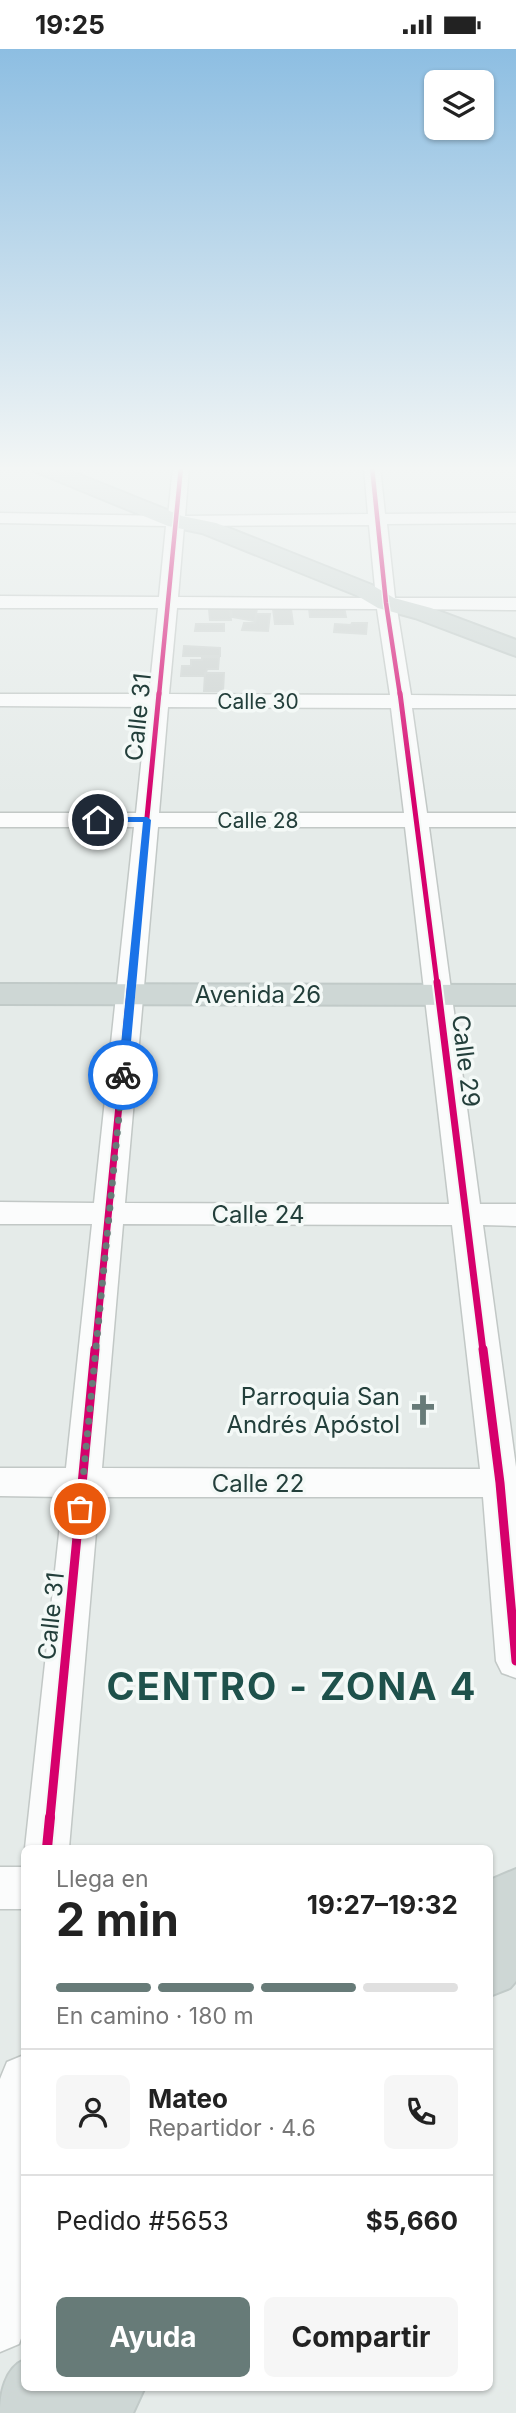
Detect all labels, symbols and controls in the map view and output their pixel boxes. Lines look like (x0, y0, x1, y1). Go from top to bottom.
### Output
text: 19:25 (35, 9, 105, 40)
map controls (424, 70, 494, 140)
button: layers (424, 70, 494, 140)
street label: Calle 31 (119, 672, 157, 762)
street label: Calle 30 (217, 689, 299, 714)
pin (68, 790, 128, 850)
icon: home (79, 801, 117, 839)
street label: Calle 28 (217, 808, 299, 833)
street label: Avenida 26 (195, 980, 321, 1009)
street label: Calle 29 (446, 1013, 486, 1109)
courier (88, 1040, 158, 1110)
icon: bike (104, 1056, 142, 1094)
street label: Calle 24 (211, 1200, 305, 1229)
place label: Parroquia San Andrés Apóstol (226, 1382, 400, 1439)
church icon: Parroquia San Andrés Apóstol (406, 1393, 440, 1427)
street label: Calle 22 (212, 1469, 304, 1498)
pin (50, 1479, 110, 1539)
icon: bag (61, 1490, 99, 1528)
street label: Calle 31 (32, 1571, 70, 1661)
district label: CENTRO - ZONA 4 (107, 1663, 477, 1709)
text: Llega en (56, 1865, 148, 1893)
text: 19:27–19:32 (307, 1889, 458, 1920)
text: 2 min (56, 1891, 179, 1947)
text: En camino · 180 m (56, 2002, 254, 2030)
button: person (56, 2075, 130, 2149)
button: phone (384, 2075, 458, 2149)
text: Mateo (148, 2083, 228, 2114)
text: Repartidor · 4.6 (148, 2114, 316, 2142)
text: Pedido #5653 (56, 2205, 229, 2236)
text: $5,660 (366, 2205, 458, 2236)
button: Ayuda (56, 2297, 250, 2377)
button: Compartir (264, 2297, 458, 2377)

